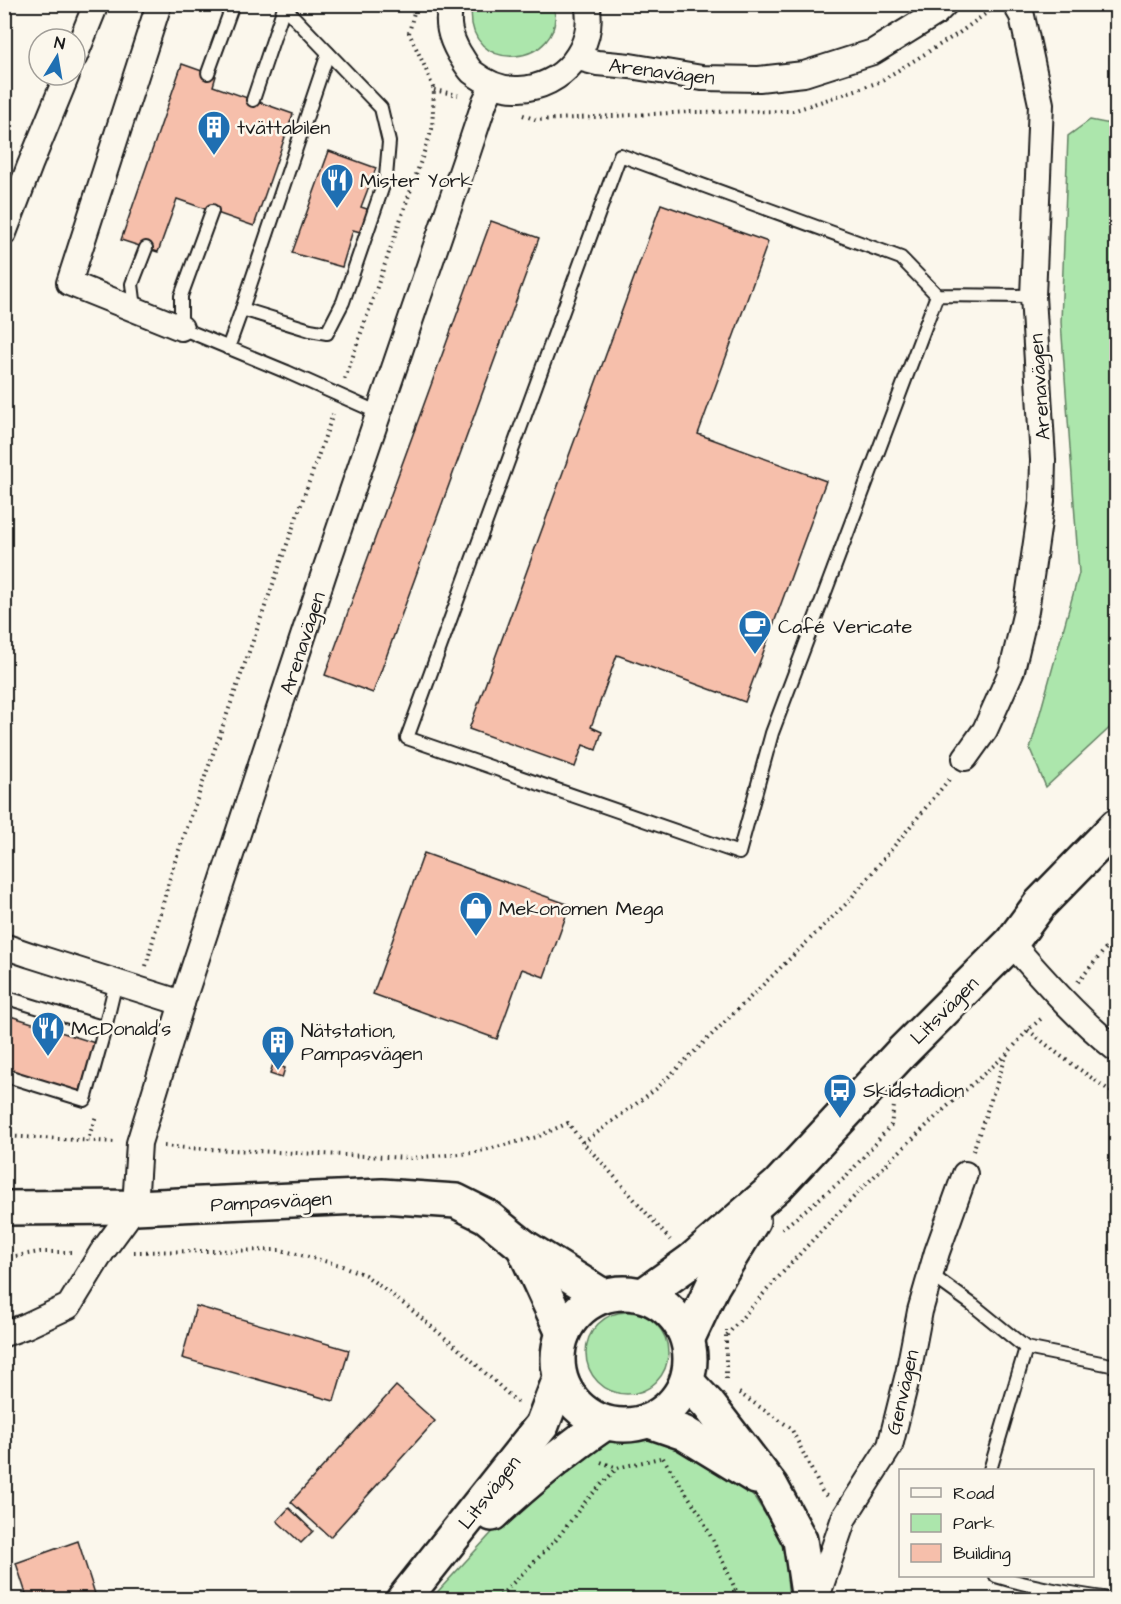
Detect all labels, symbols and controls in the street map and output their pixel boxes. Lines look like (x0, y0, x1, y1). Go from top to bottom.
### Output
north arrow (27, 27, 87, 87)
text: N (53, 32, 67, 55)
street label: Arenavägen (607, 52, 716, 93)
building icon: tvättabilen (196, 109, 232, 156)
place label: tvättabilen (237, 114, 330, 142)
restaurant icon: Mister York (319, 162, 355, 209)
place label: Mister York (360, 167, 473, 195)
street label: Arenavägen (1022, 333, 1059, 441)
street label: Arenavägen (273, 588, 334, 699)
cafe icon: Café Vericate (737, 608, 773, 655)
place label: Café Vericate (778, 613, 912, 641)
shop icon: Mekonomen Mega (458, 890, 494, 937)
place label: Mekonomen Mega (499, 895, 663, 924)
street label: Litsvägen (904, 970, 986, 1052)
restaurant icon: McDonald's (30, 1010, 66, 1057)
place label: McDonald's (71, 1015, 171, 1043)
place label: Nätstation, Pampasvägen (301, 1017, 423, 1069)
building icon: Nätstation, Pampasvägen (260, 1024, 296, 1071)
bus stop icon: Skidstadion (822, 1072, 858, 1119)
place label: Skidstadion (863, 1077, 964, 1105)
street label: Pampasvägen (210, 1185, 333, 1220)
street label: Genvägen (880, 1347, 927, 1438)
street label: Litsvägen (452, 1450, 528, 1536)
legend (899, 1469, 1094, 1577)
text: Road (953, 1481, 994, 1506)
text: Park (953, 1511, 995, 1536)
text: Building (953, 1541, 1011, 1567)

